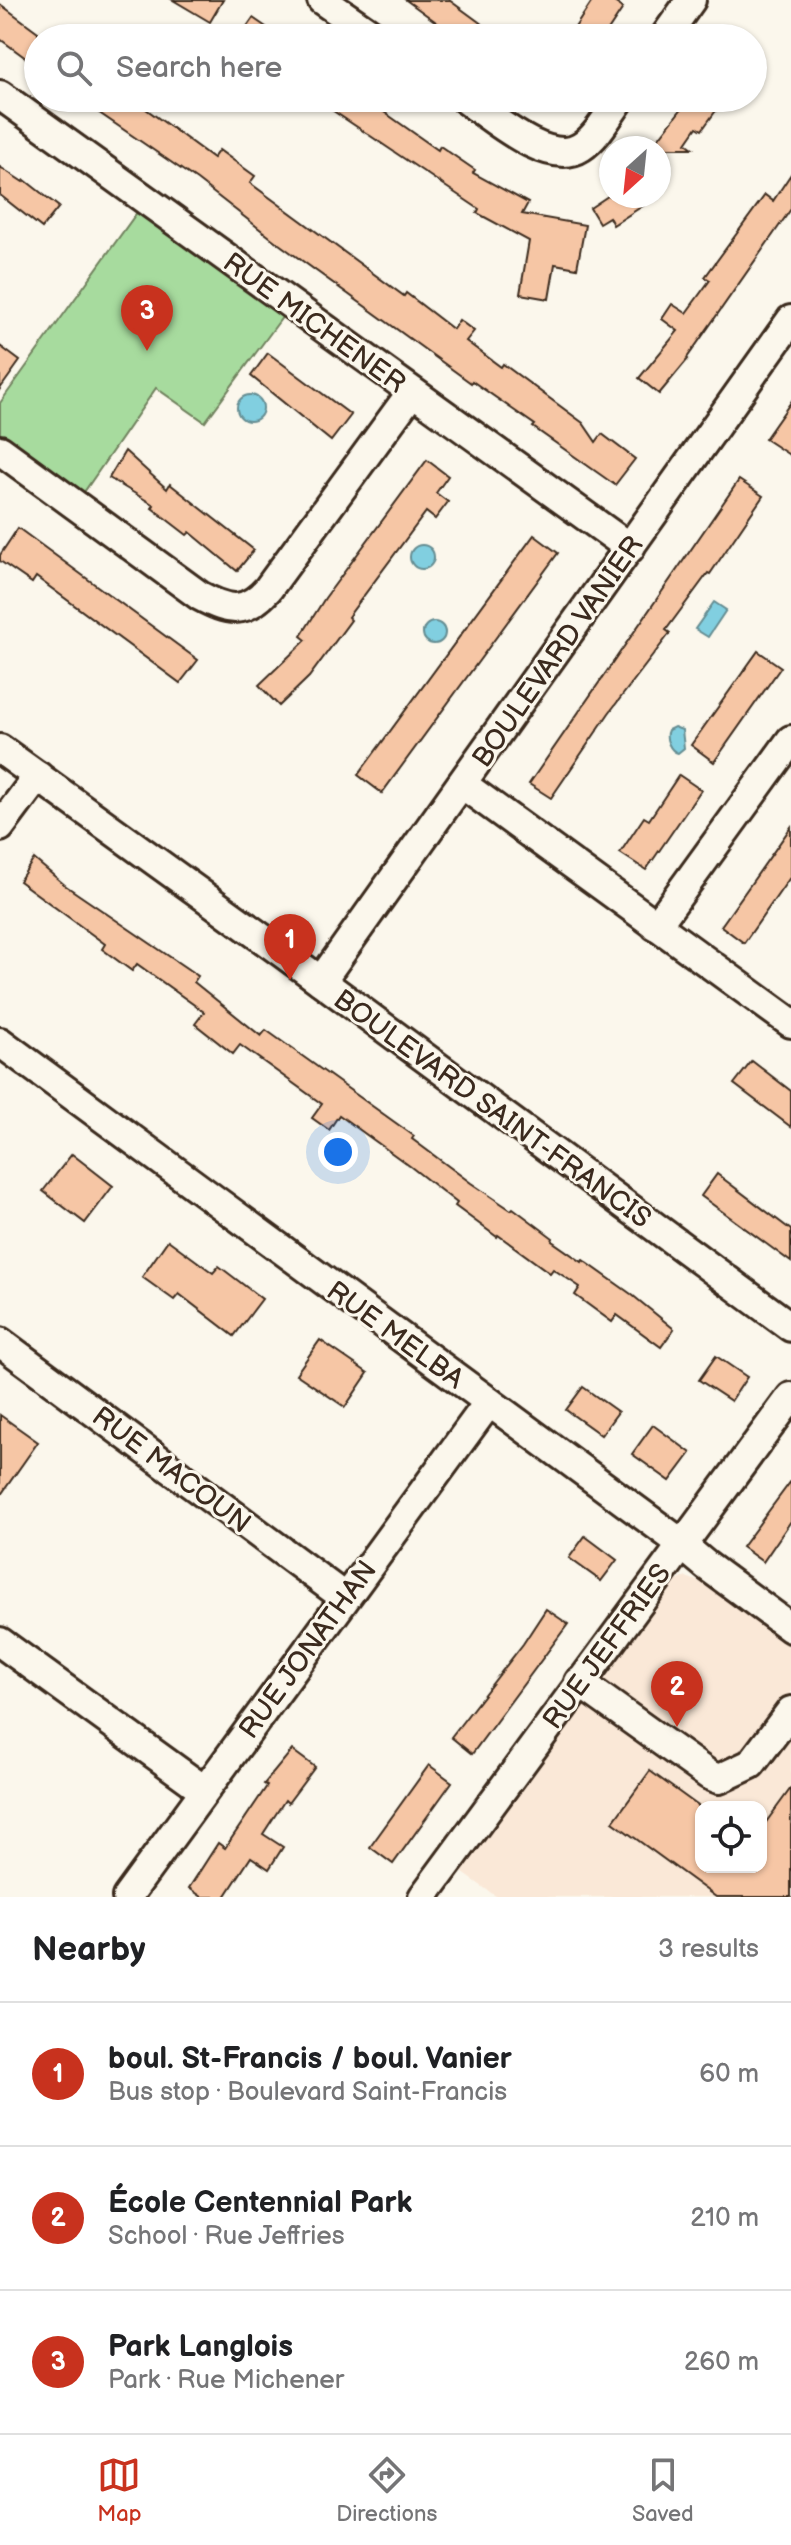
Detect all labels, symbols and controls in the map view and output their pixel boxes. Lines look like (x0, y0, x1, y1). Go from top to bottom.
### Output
search box (24, 24, 767, 112)
icon: search (52, 46, 96, 90)
text: Search here (116, 50, 282, 86)
north arrow (599, 136, 671, 208)
street label: RUE MICHENER (216, 246, 412, 400)
pin: 3 (121, 285, 173, 351)
street label: BOULEVARD VANIER (466, 530, 651, 774)
pin: 1 (264, 914, 316, 980)
street label: BOULEVARD SAINT-FRANCIS (327, 983, 657, 1235)
your location (318, 1132, 358, 1172)
street label: RUE MELBA (320, 1274, 471, 1397)
street label: RUE MACOUN (85, 1400, 257, 1540)
street label: RUE JONATHAN (233, 1555, 384, 1745)
street label: RUE JEFFRIES (536, 1558, 678, 1736)
pin: 2 (651, 1661, 703, 1727)
map controls (695, 1801, 767, 1873)
button: locate (695, 1801, 767, 1873)
text: Nearby (32, 1929, 146, 1970)
text: 3 results (658, 1934, 759, 1965)
text: boul. St-Francis / boul. Vanier (108, 2041, 512, 2077)
text: 1 (53, 2059, 63, 2090)
text: 60 m (699, 2059, 759, 2090)
text: Bus stop · Boulevard Saint-Francis (108, 2077, 507, 2108)
text: École Centennial Park (108, 2185, 412, 2221)
text: 2 (50, 2203, 66, 2234)
text: 210 m (690, 2203, 759, 2234)
text: School · Rue Jeffries (108, 2221, 345, 2252)
text: Park Langlois (108, 2329, 293, 2365)
text: 3 (50, 2347, 66, 2378)
text: 260 m (684, 2347, 759, 2378)
text: Park · Rue Michener (108, 2365, 344, 2396)
tab: Map (97, 2453, 142, 2528)
tab: Directions (336, 2453, 437, 2528)
tab: Saved (632, 2453, 694, 2528)

